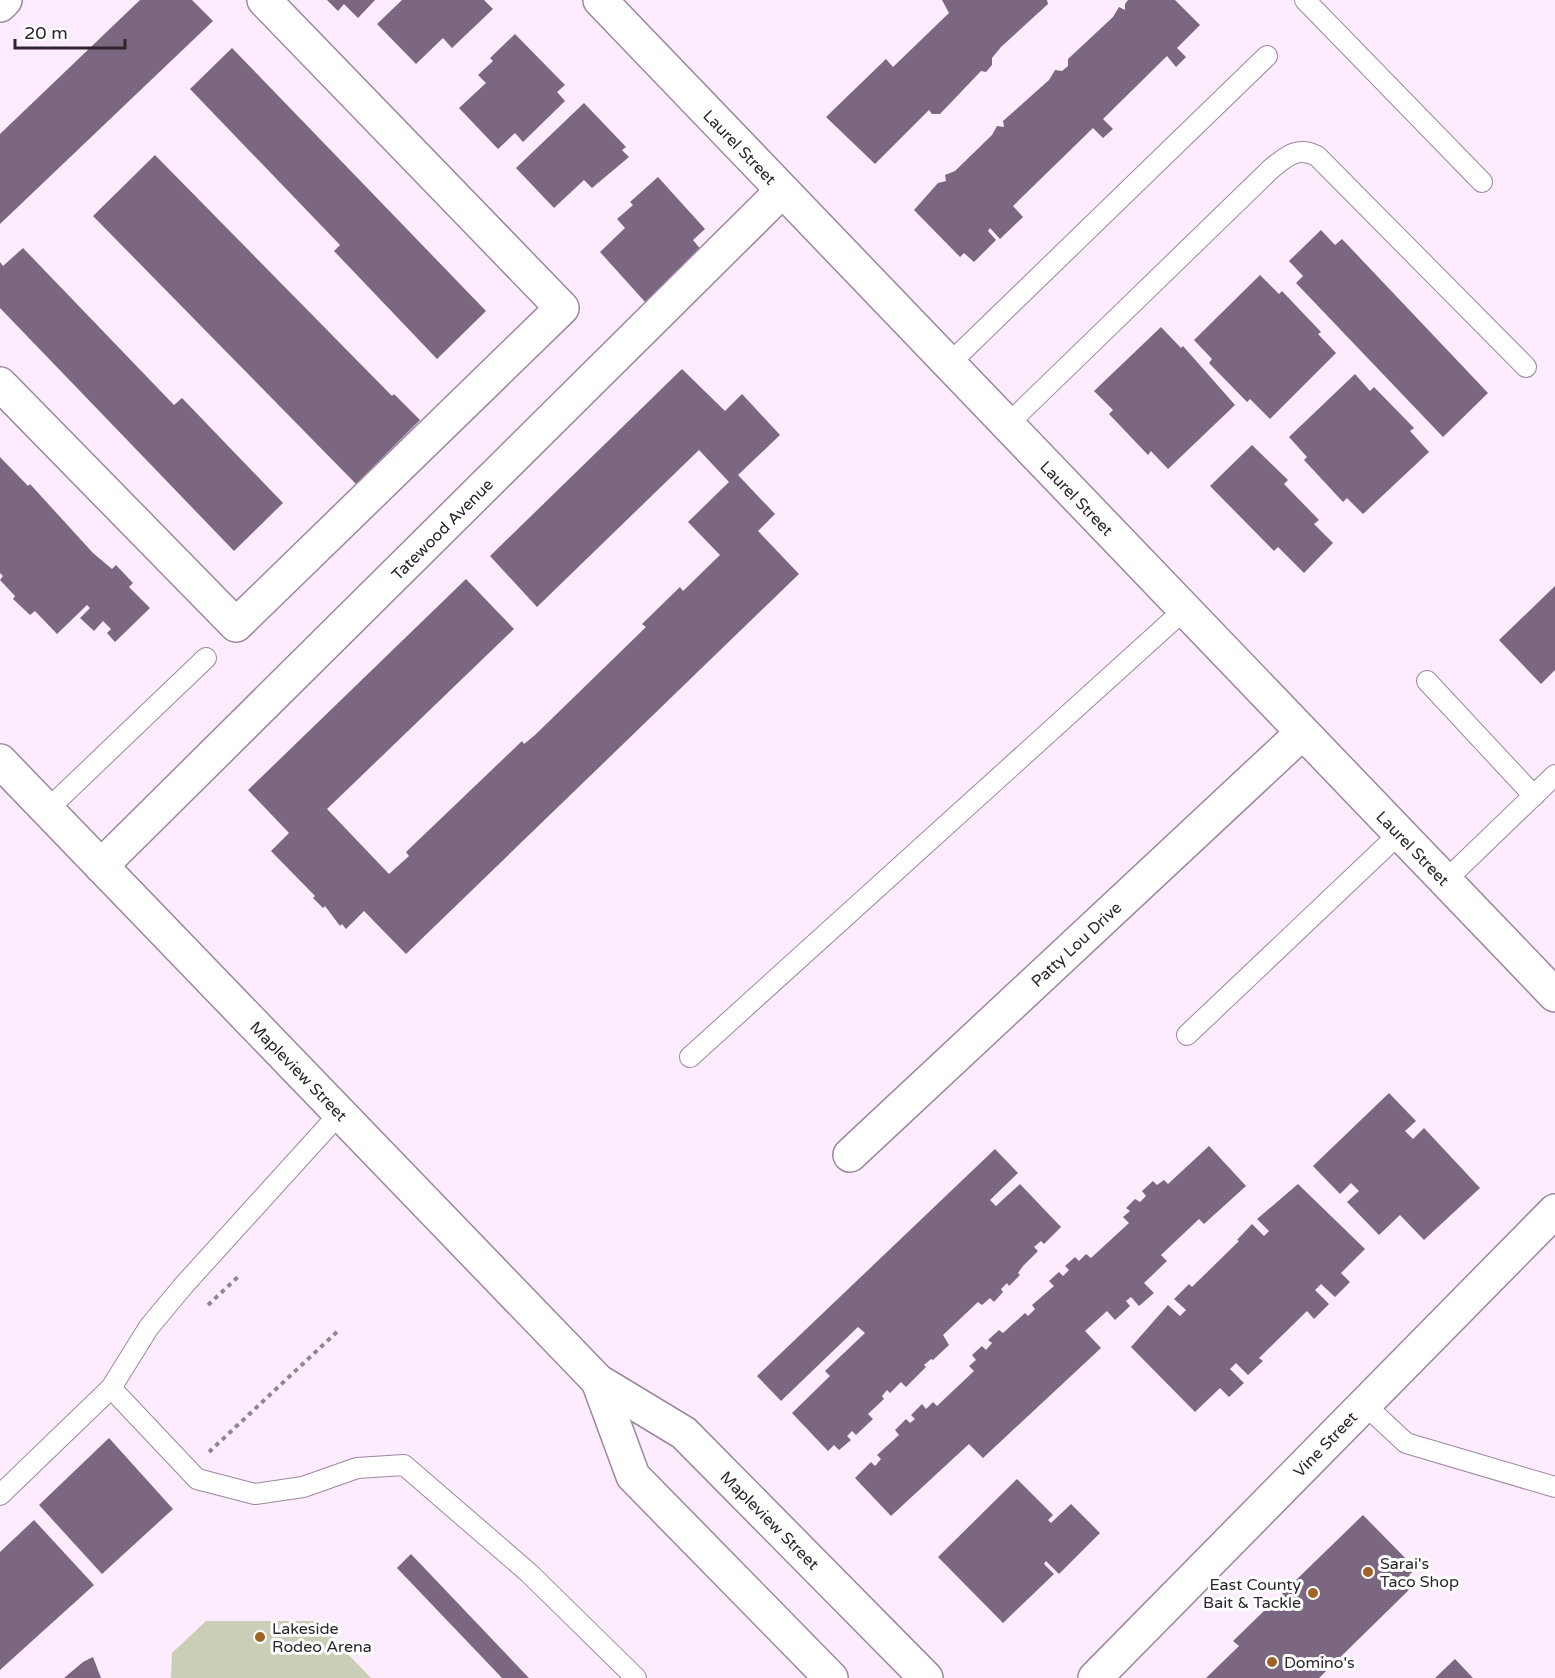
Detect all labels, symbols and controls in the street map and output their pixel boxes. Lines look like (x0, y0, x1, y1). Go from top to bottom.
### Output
scale bar (15, 12, 124, 50)
text: 20 m (24, 22, 68, 44)
street label: Laurel Street (698, 106, 780, 189)
street label: Laurel Street (1035, 457, 1117, 540)
street label: Tatewood Avenue (388, 475, 498, 585)
street label: Laurel Street (1371, 807, 1453, 890)
street label: Patty Lou Drive (1027, 898, 1126, 992)
street label: Mapleview Street (245, 1017, 351, 1126)
street label: Vine Street (1289, 1408, 1362, 1482)
street label: Mapleview Street (716, 1467, 823, 1574)
place label: Sarai's Taco Shop (1380, 1554, 1459, 1592)
marker: Sarai's Taco Shop (1361, 1565, 1375, 1579)
place label: East County Bait & Tackle (1203, 1575, 1301, 1613)
marker: East County Bait & Tackle (1306, 1586, 1320, 1600)
place label: Lakeside Rodeo Arena (272, 1619, 372, 1657)
marker: Lakeside Rodeo Arena (253, 1630, 267, 1644)
place label: Domino's (1284, 1653, 1355, 1673)
marker: Domino's (1265, 1655, 1279, 1669)

